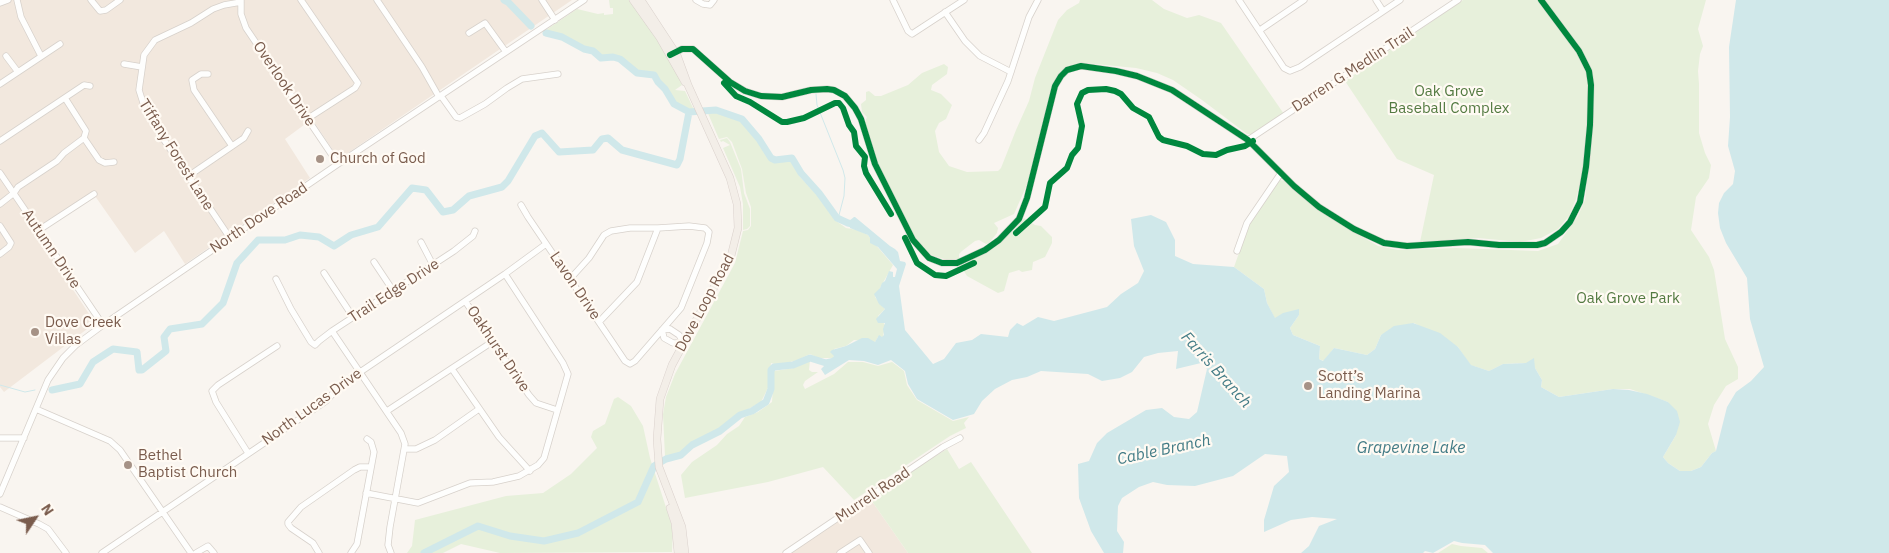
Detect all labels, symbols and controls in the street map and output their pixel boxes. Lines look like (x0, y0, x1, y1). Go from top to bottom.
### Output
street label: Darren G Medlin Trail (1289, 24, 1417, 116)
street label: Overlook Drive (249, 38, 319, 130)
park label: Oak Grove Baseball Complex (1389, 83, 1509, 118)
street label: Tiffany Forest Lane (134, 96, 218, 214)
place label: Church of God (330, 150, 426, 168)
marker: Church of God (314, 153, 326, 165)
street label: North Dove Road (207, 179, 311, 257)
street label: Autumn Drive (18, 206, 84, 292)
street label: Lavon Drive (546, 249, 604, 323)
street label: Dove Loop Road (672, 251, 738, 355)
street label: Trail Edge Drive (345, 255, 443, 327)
park label: Oak Grove Park (1576, 290, 1680, 308)
street label: Oakhurst Drive (463, 303, 533, 395)
place label: Dove Creek Villas (45, 314, 121, 349)
marker: Dove Creek Villas (29, 326, 41, 338)
water label: Farris Branch (1177, 328, 1255, 412)
street label: North Lucas Drive (259, 365, 365, 449)
place label: Scott’s Landing Marina (1318, 368, 1420, 403)
marker: Scott’s Landing Marina (1302, 380, 1314, 392)
water label: Cable Branch (1116, 431, 1212, 469)
water label: Grapevine Lake (1357, 438, 1465, 458)
place label: Bethel Baptist Church (138, 447, 237, 482)
marker: Bethel Baptist Church (122, 459, 134, 471)
street label: Murrell Road (832, 463, 914, 527)
north arrow (10, 493, 60, 543)
text: N (37, 500, 58, 519)

